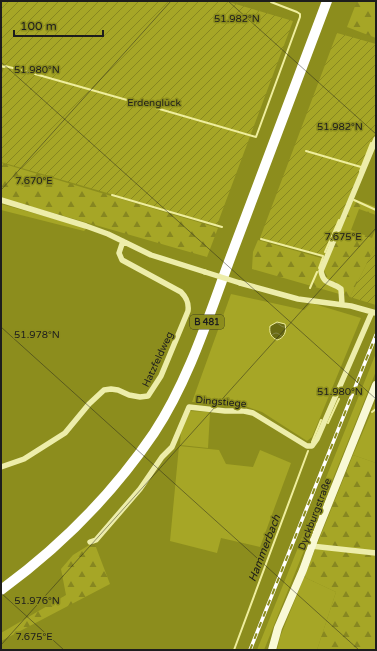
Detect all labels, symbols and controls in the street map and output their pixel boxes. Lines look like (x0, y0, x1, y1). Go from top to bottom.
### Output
scale bar (14, 12, 103, 38)
text: 51.982°N (214, 13, 260, 25)
text: 100 m (20, 19, 57, 33)
text: 51.980°N (14, 64, 60, 76)
park label: Erdenglück (127, 97, 181, 109)
text: 51.982°N (317, 121, 363, 133)
text: 7.670°E (15, 175, 53, 187)
text: 7.675°E (324, 231, 362, 243)
road number: B 481 (190, 315, 224, 329)
text: 51.978°N (14, 329, 60, 341)
street label: Hatzfeldweg (140, 330, 176, 389)
text: 51.980°N (317, 386, 363, 398)
street label: Dingstiege (195, 394, 247, 410)
street label: Dyckburgstraße (296, 477, 334, 552)
water label: Hammerbach (246, 513, 283, 584)
text: 51.976°N (14, 595, 60, 607)
text: 7.675°E (15, 631, 53, 643)

